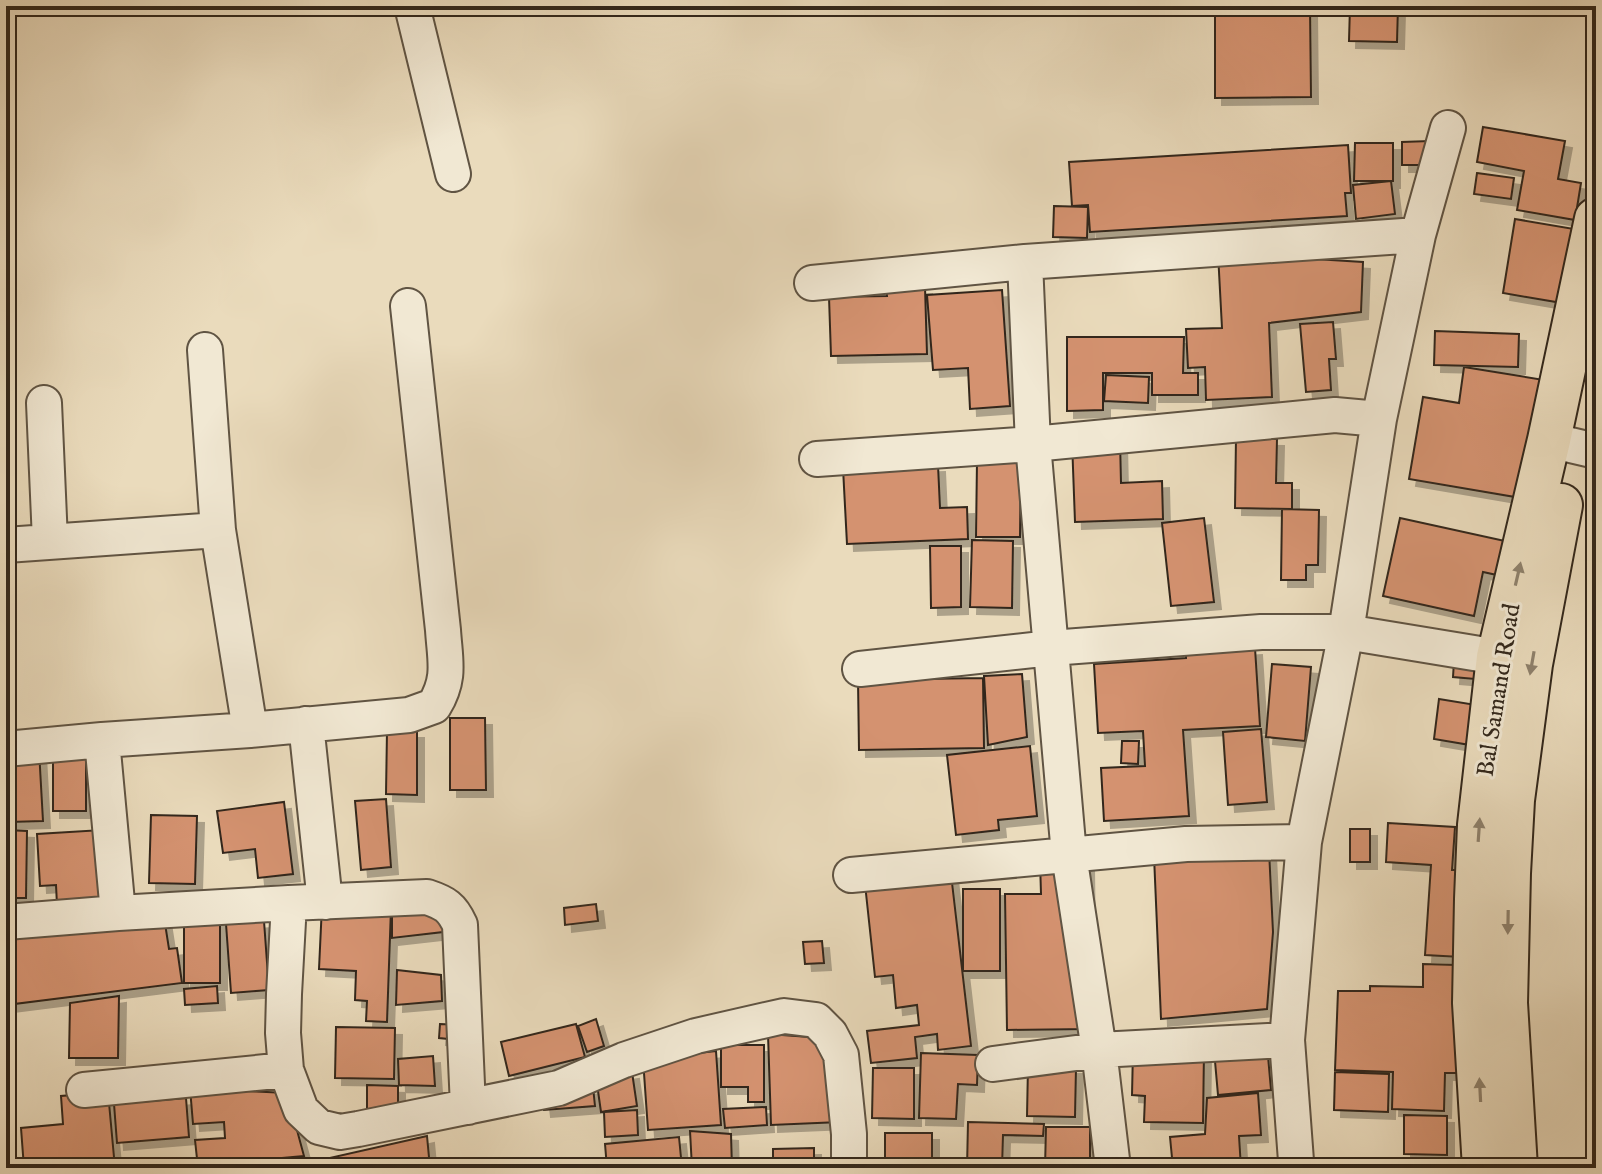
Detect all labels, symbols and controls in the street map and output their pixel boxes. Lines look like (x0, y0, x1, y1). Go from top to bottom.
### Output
one-way arrow (1512, 561, 1524, 586)
street label: Bal Samand Road (1471, 601, 1528, 779)
one-way arrow (1525, 651, 1537, 676)
one-way arrow (1473, 817, 1486, 842)
one-way arrow (1501, 910, 1514, 935)
one-way arrow (1473, 1077, 1486, 1102)

